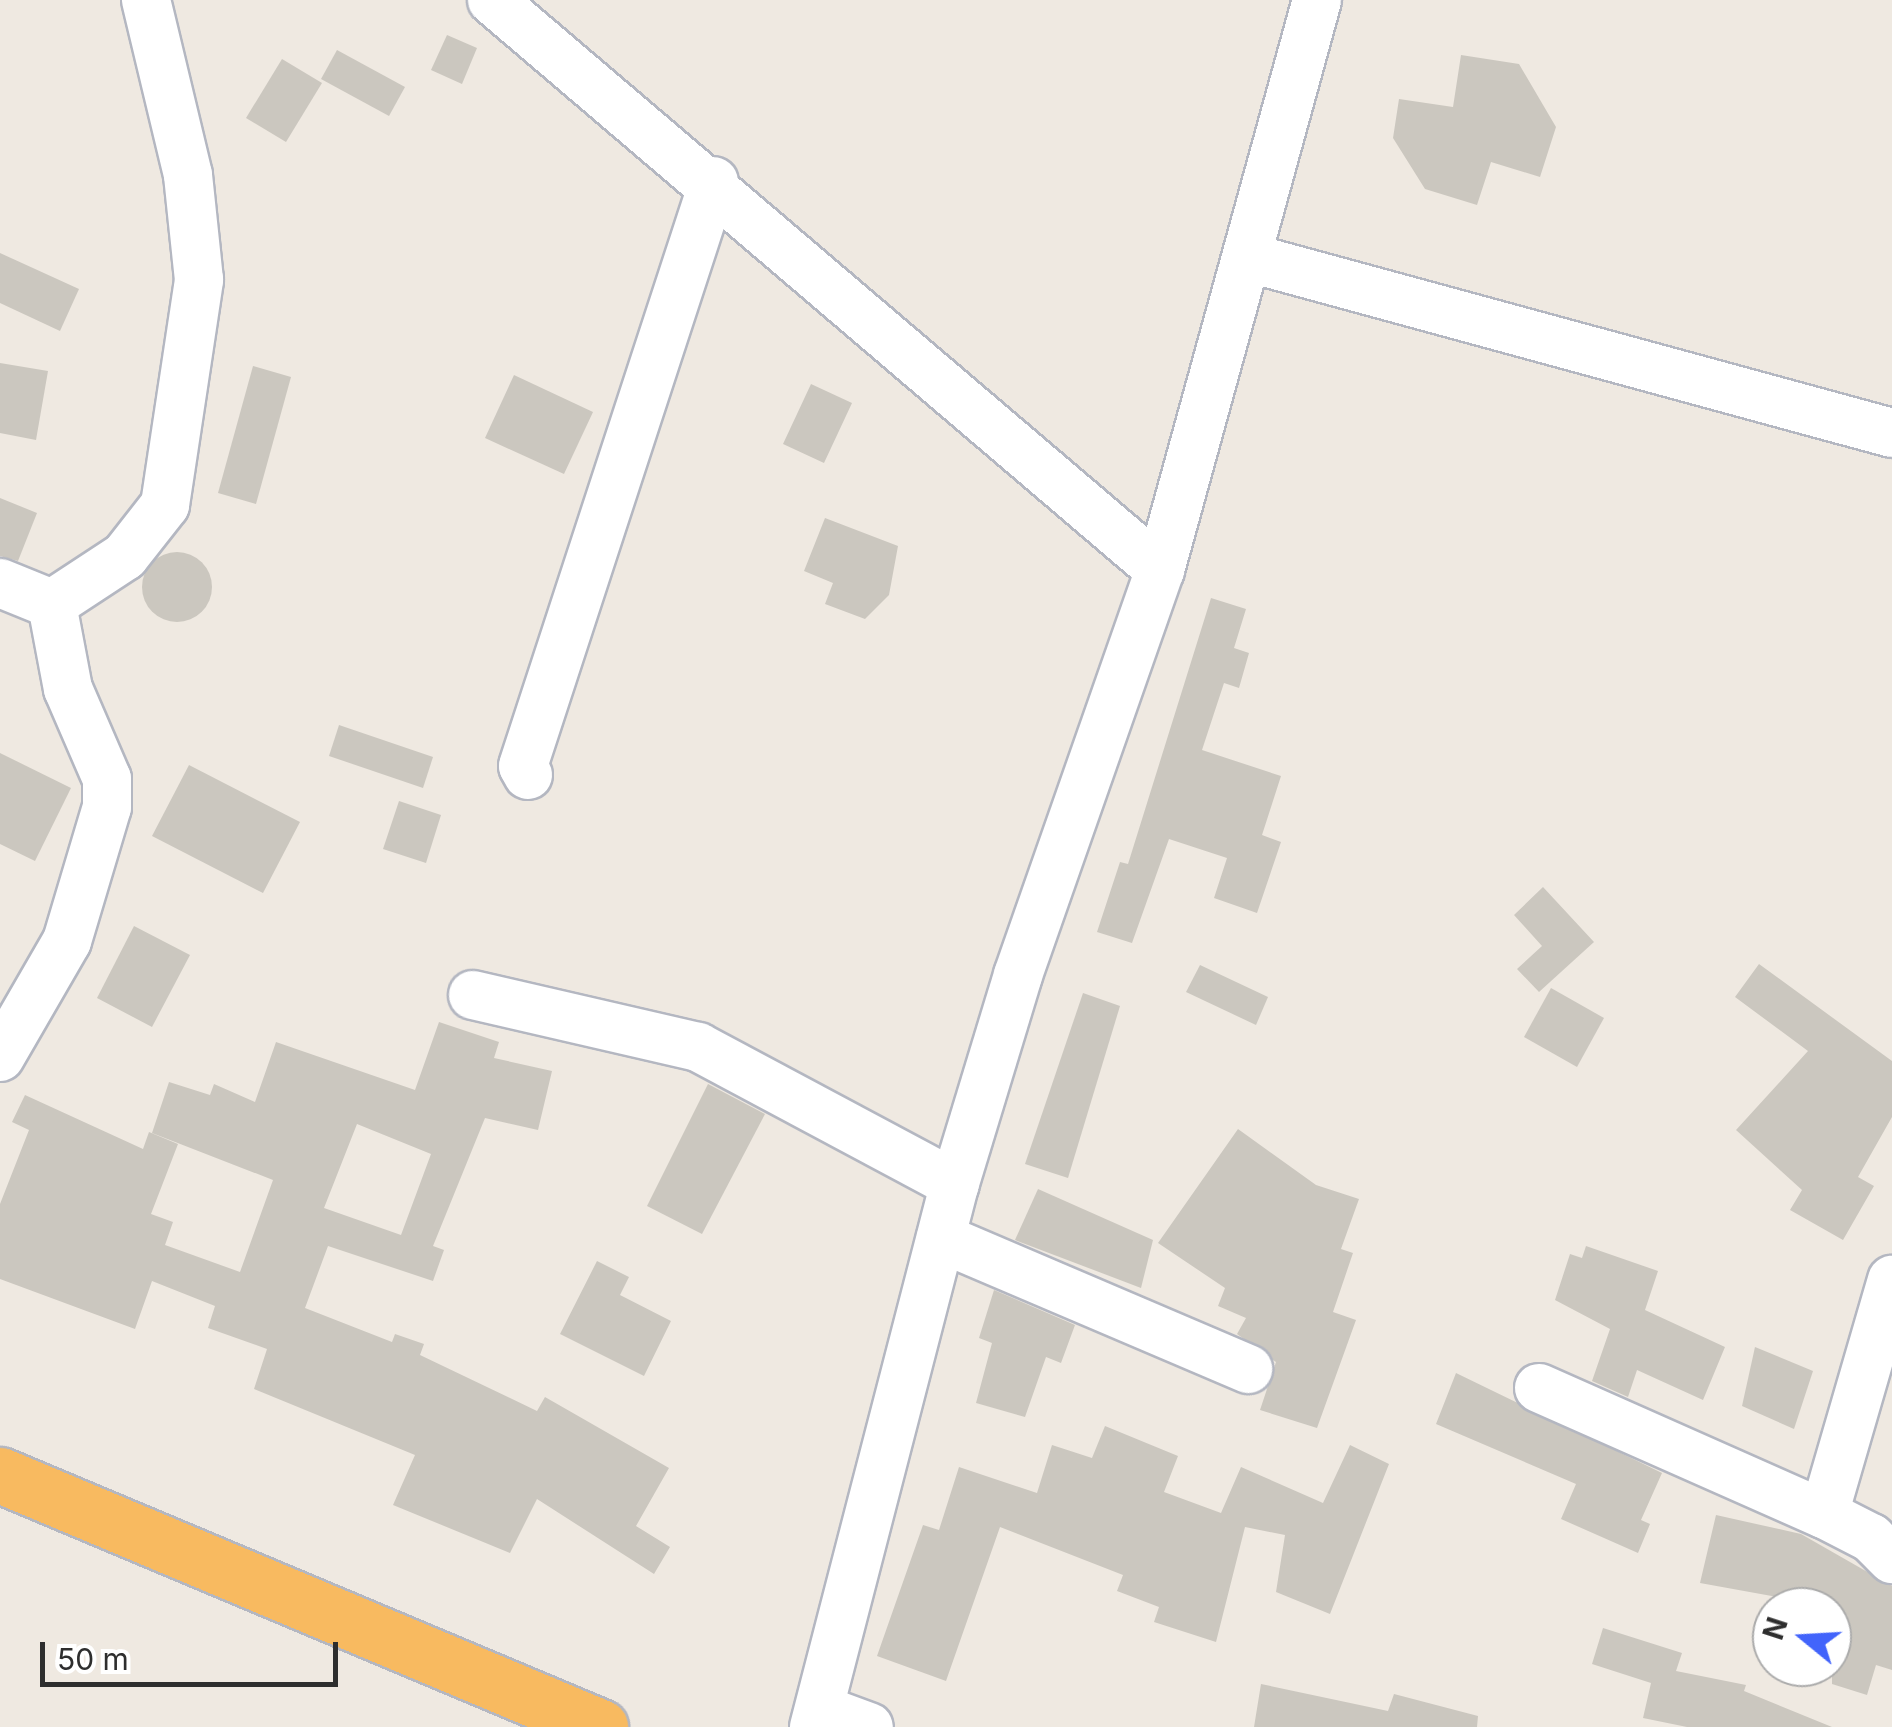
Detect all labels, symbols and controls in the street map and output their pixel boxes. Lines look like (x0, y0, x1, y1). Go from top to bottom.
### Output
north arrow (1752, 1587, 1852, 1687)
text: N (1756, 1613, 1795, 1644)
scale bar (45, 1622, 342, 1684)
text: 50 m (57, 1641, 129, 1677)

